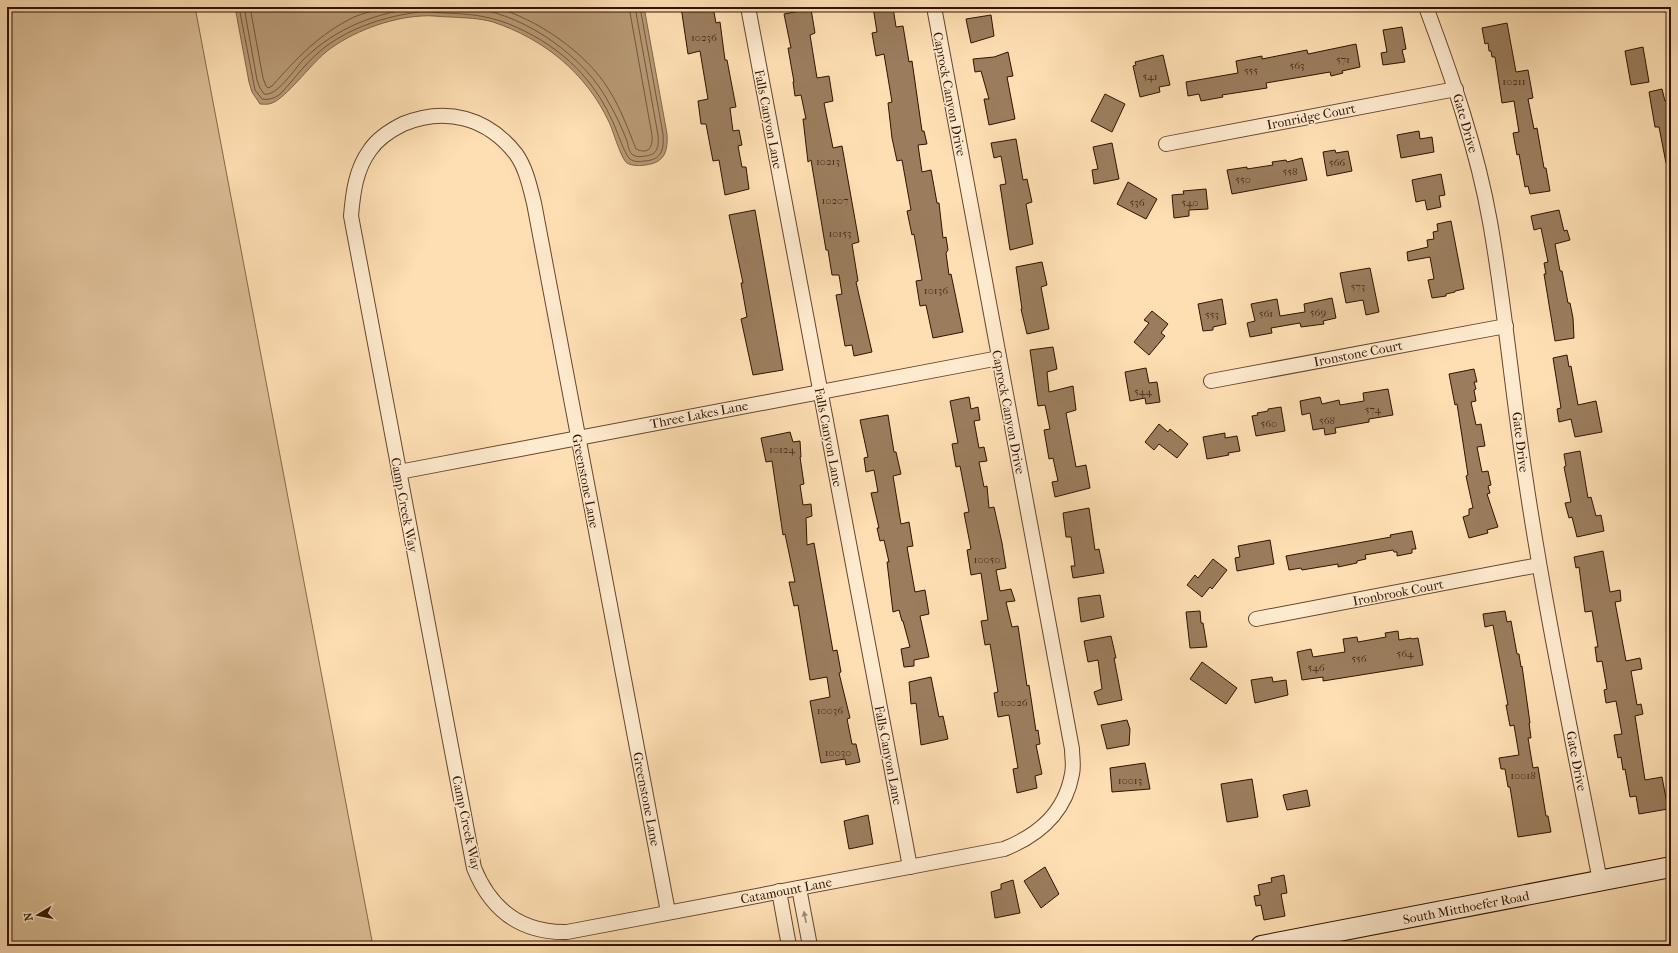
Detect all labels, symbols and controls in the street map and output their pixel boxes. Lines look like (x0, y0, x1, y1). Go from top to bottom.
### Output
house number: 10236 (691, 31, 717, 44)
street label: Caprock Canyon Drive (930, 31, 969, 158)
house number: 571 (1336, 53, 1350, 66)
house number: 563 (1289, 59, 1305, 72)
house number: 555 (1244, 64, 1258, 77)
street label: Falls Canyon Lane (752, 68, 786, 171)
house number: 541 (1142, 70, 1158, 83)
house number: 10211 (1502, 75, 1526, 88)
street label: Gate Drive (1450, 92, 1481, 155)
street label: Ironridge Court (1266, 100, 1357, 132)
house number: 10213 (816, 155, 840, 168)
house number: 566 (1329, 156, 1345, 169)
house number: 558 (1283, 165, 1297, 178)
house number: 550 (1235, 173, 1251, 186)
house number: 10207 (822, 194, 848, 207)
house number: 536 (1129, 196, 1145, 209)
house number: 540 (1181, 196, 1199, 209)
house number: 10153 (828, 227, 852, 240)
house number: 573 (1351, 280, 1365, 293)
house number: 10136 (924, 284, 948, 297)
house number: 569 (1310, 306, 1326, 319)
house number: 561 (1259, 307, 1273, 320)
house number: 553 (1205, 308, 1219, 321)
street label: Ironstone Court (1312, 337, 1404, 369)
street label: Caprock Canyon Drive (989, 349, 1028, 476)
house number: 544 (1134, 385, 1152, 398)
street label: Falls Canyon Lane (812, 386, 846, 489)
street label: Three Lakes Lane (649, 398, 750, 431)
house number: 574 (1365, 403, 1382, 416)
street label: Gate Drive (1509, 411, 1532, 474)
house number: 568 (1319, 414, 1335, 427)
house number: 560 (1261, 417, 1277, 430)
street label: Greenstone Lane (569, 433, 602, 530)
house number: 10124 (769, 443, 795, 456)
street label: Camp Creek Way (388, 456, 421, 555)
house number: 10050 (974, 553, 1000, 566)
street label: Ironbrook Court (1351, 576, 1445, 609)
house number: 564 (1396, 647, 1414, 660)
house number: 556 (1351, 652, 1367, 665)
house number: 546 (1307, 661, 1325, 674)
house number: 10026 (1000, 696, 1028, 709)
house number: 10036 (817, 704, 843, 717)
street label: Falls Canyon Lane (872, 704, 906, 807)
street label: Gate Drive (1563, 730, 1590, 793)
house number: 10030 (825, 746, 851, 759)
street label: Greenstone Lane (630, 751, 663, 848)
house number: 10018 (1510, 769, 1536, 782)
street label: Camp Creek Way (449, 774, 484, 873)
house number: 10013 (1118, 774, 1142, 787)
street label: Catamount Lane (739, 874, 834, 907)
street label: South Mitthoefer Road (1402, 888, 1531, 927)
north arrow (18, 895, 58, 935)
text: N (21, 911, 36, 922)
one-way arrow (802, 911, 808, 923)

